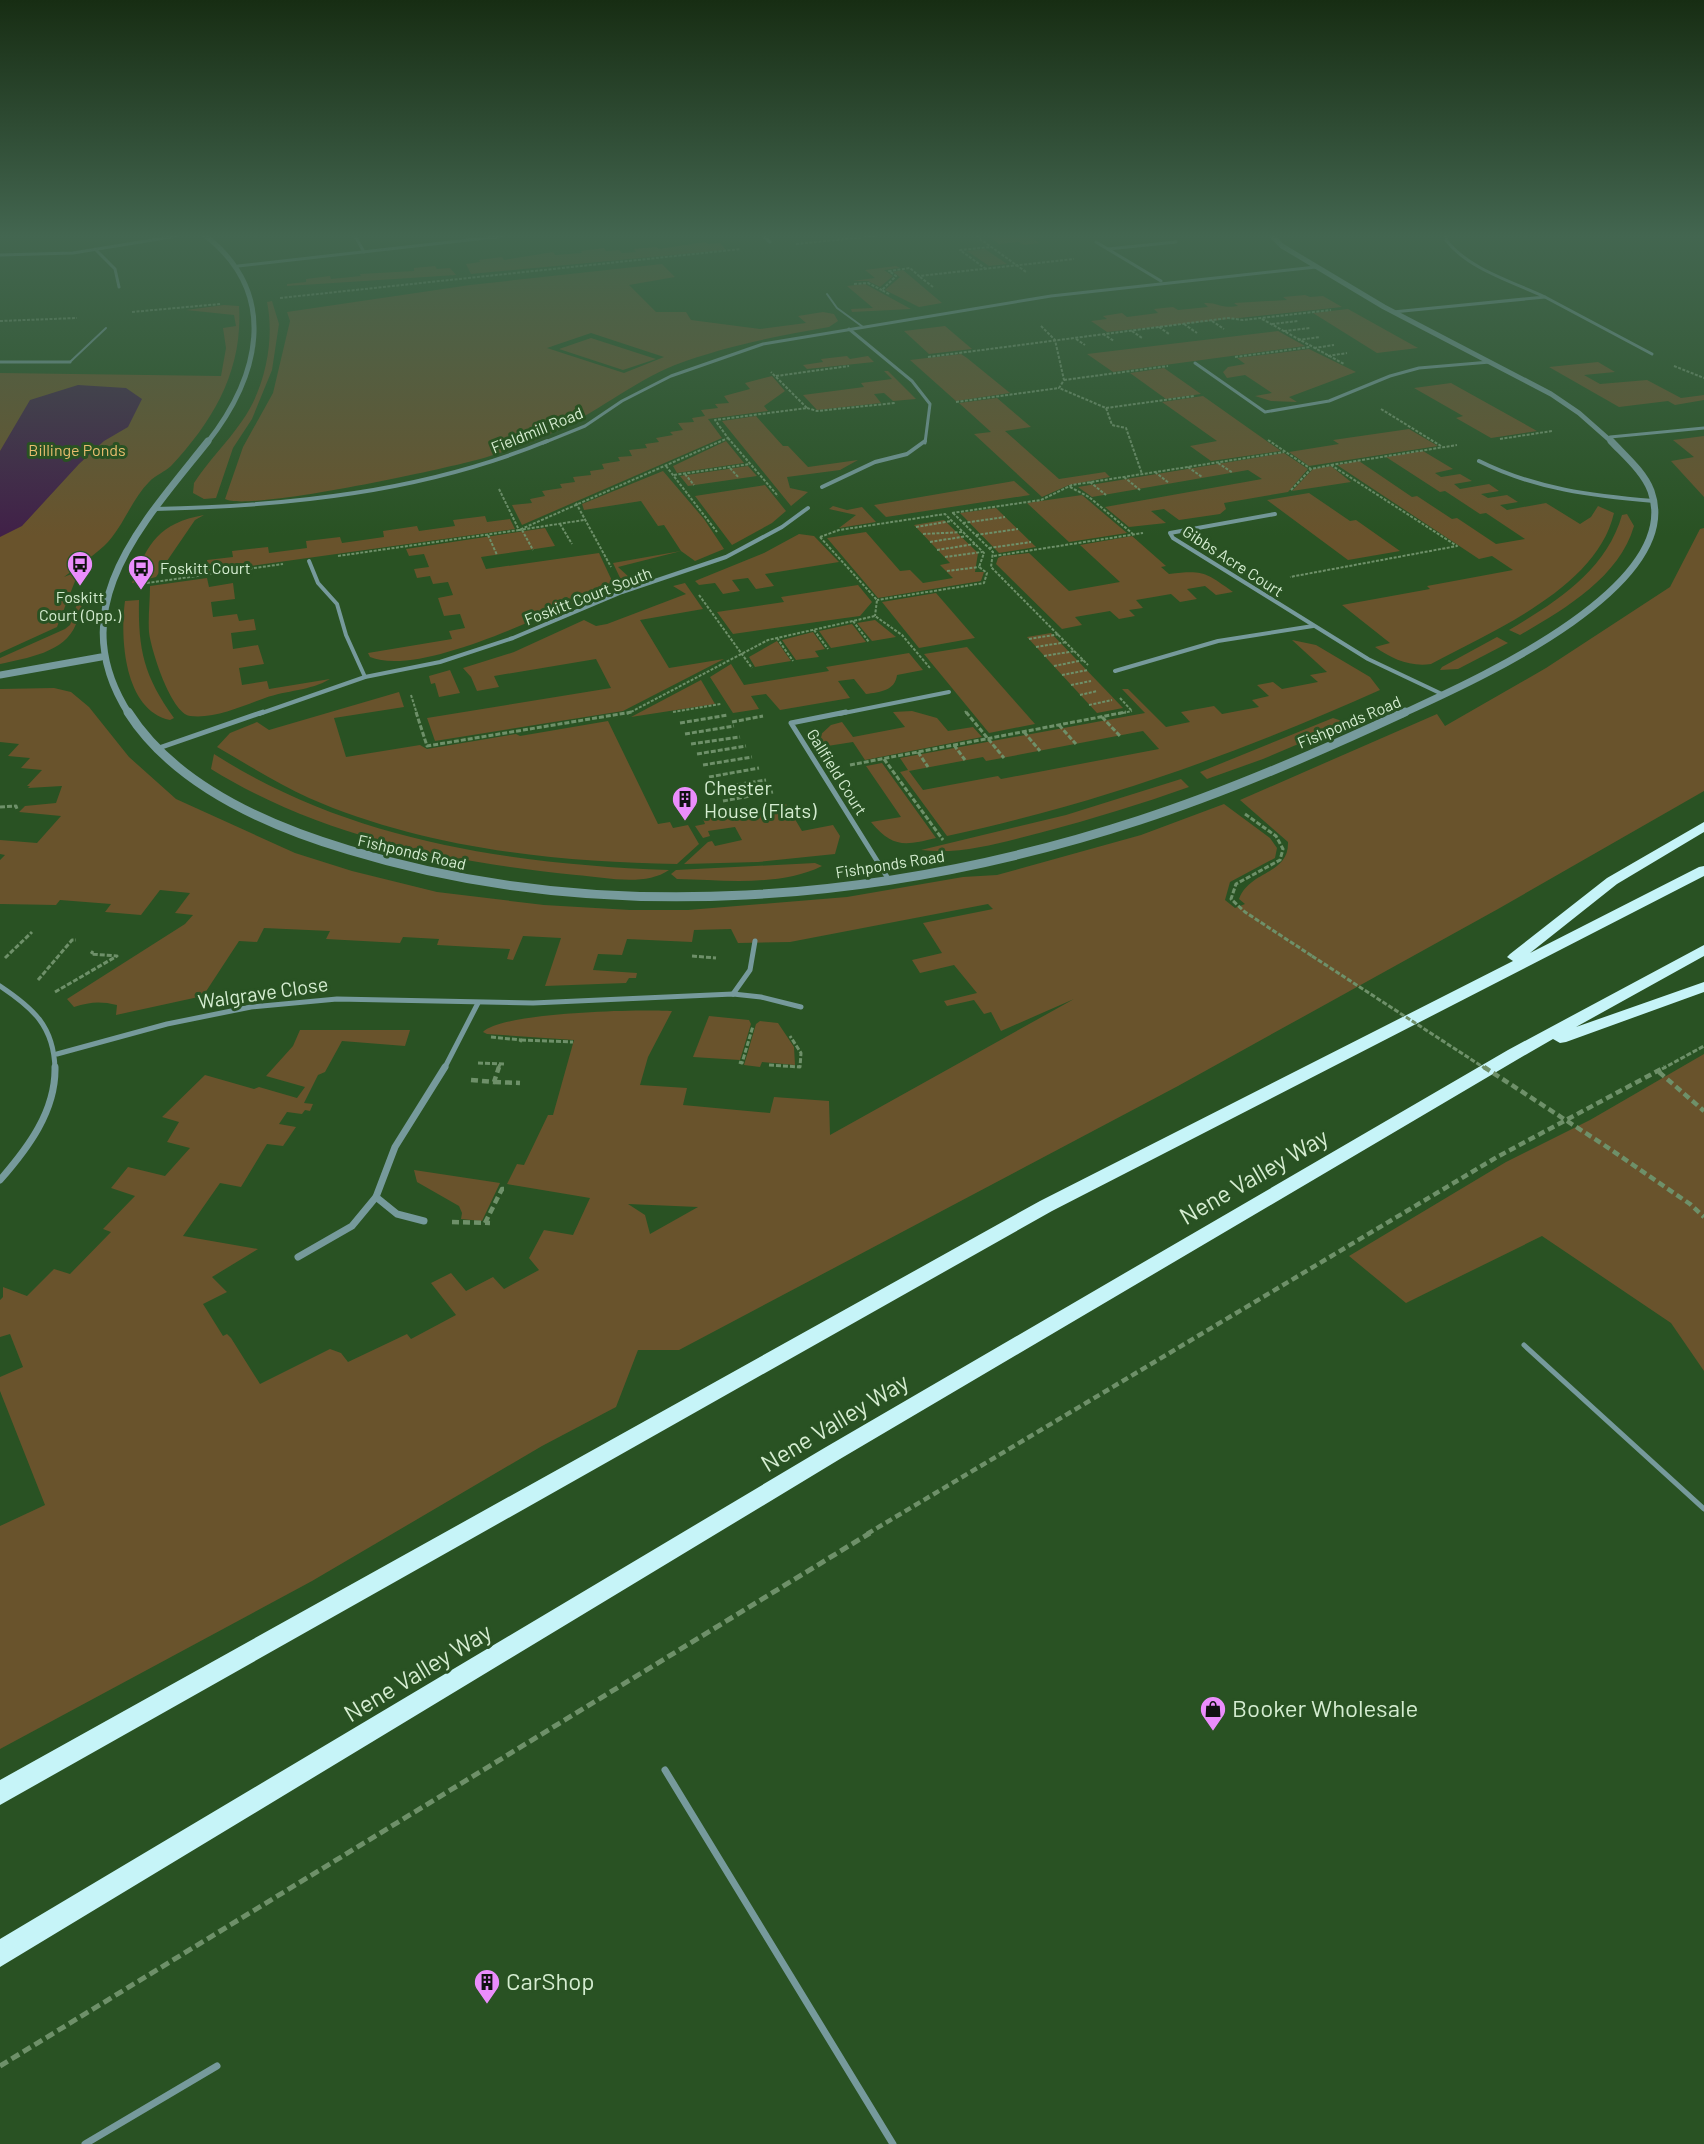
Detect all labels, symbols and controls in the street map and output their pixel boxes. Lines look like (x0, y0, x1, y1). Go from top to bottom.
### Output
street label: Fieldmill Road (488, 402, 586, 457)
park label: Billinge Ponds (28, 440, 126, 459)
street label: Gibbs Acre Court (1179, 521, 1287, 600)
bus stop icon: Foskitt Court (Opp.) (65, 549, 95, 587)
bus stop icon: Foskitt Court (126, 553, 156, 591)
place label: Foskitt Court (160, 558, 251, 577)
street label: Foskitt Court South (521, 562, 654, 629)
place label: Foskitt Court (Opp.) (39, 587, 122, 624)
street label: Fishponds Road (1294, 691, 1403, 752)
street label: Gallfield Court (803, 725, 871, 818)
place label: Chester House (Flats) (704, 775, 817, 822)
building icon: Chester House (Flats) (670, 784, 700, 822)
street label: Fishponds Road (356, 830, 468, 873)
street label: Fishponds Road (834, 845, 946, 882)
street label: Walgrave Close (196, 971, 329, 1013)
street label: Nene Valley Way (1174, 1121, 1333, 1230)
street label: Nene Valley Way (755, 1366, 913, 1477)
street label: Nene Valley Way (338, 1616, 496, 1727)
place label: Booker Wholesale (1232, 1693, 1418, 1722)
shop icon: Booker Wholesale (1198, 1694, 1228, 1732)
place label: CarShop (506, 1966, 595, 1995)
building icon: CarShop (472, 1967, 502, 2005)

